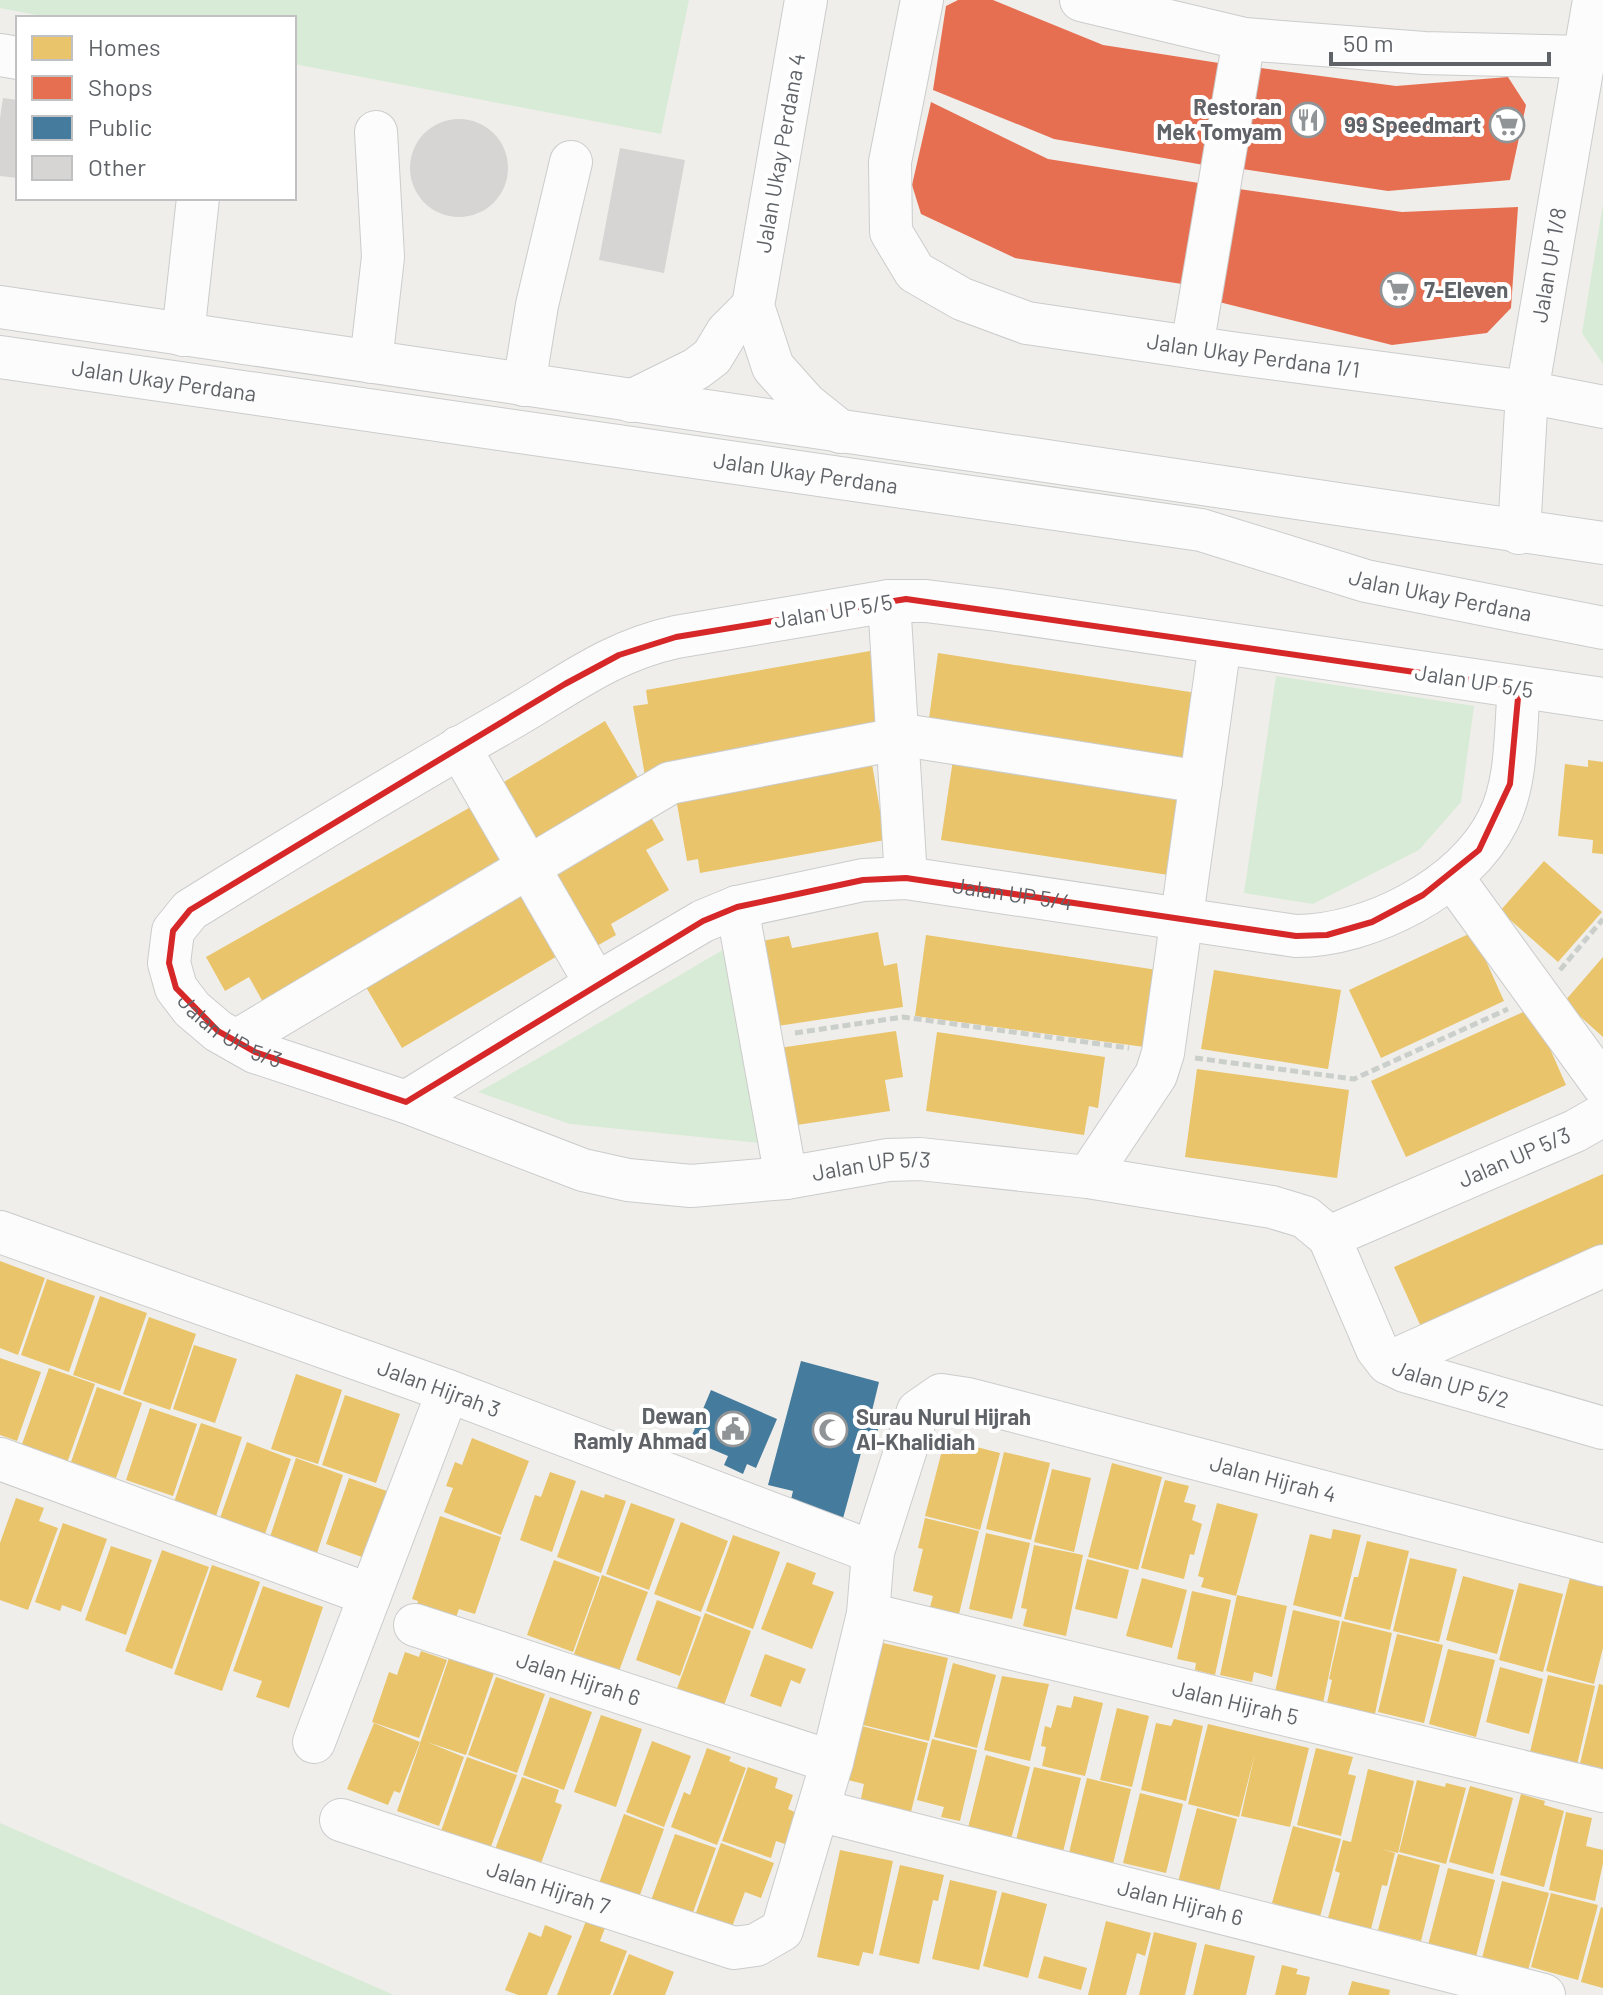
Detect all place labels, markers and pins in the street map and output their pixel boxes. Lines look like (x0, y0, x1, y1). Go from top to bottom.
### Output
place label: Restoran Mek Tomyam (1156, 93, 1282, 144)
restaurant icon: Restoran Mek Tomyam (1289, 101, 1327, 139)
supermarket icon: 99 Speedmart (1488, 106, 1526, 144)
place label: 99 Speedmart (1344, 111, 1481, 137)
supermarket icon: 7-Eleven (1379, 271, 1417, 309)
place label: 7-Eleven (1424, 276, 1508, 302)
place label: Dewan Ramly Ahmad (573, 1402, 707, 1453)
place label: Surau Nurul Hijrah Al-Khalidiah (856, 1403, 1031, 1454)
public building icon: Dewan Ramly Ahmad (714, 1410, 752, 1448)
mosque icon: Surau Nurul Hijrah Al-Khalidiah (811, 1411, 849, 1449)

